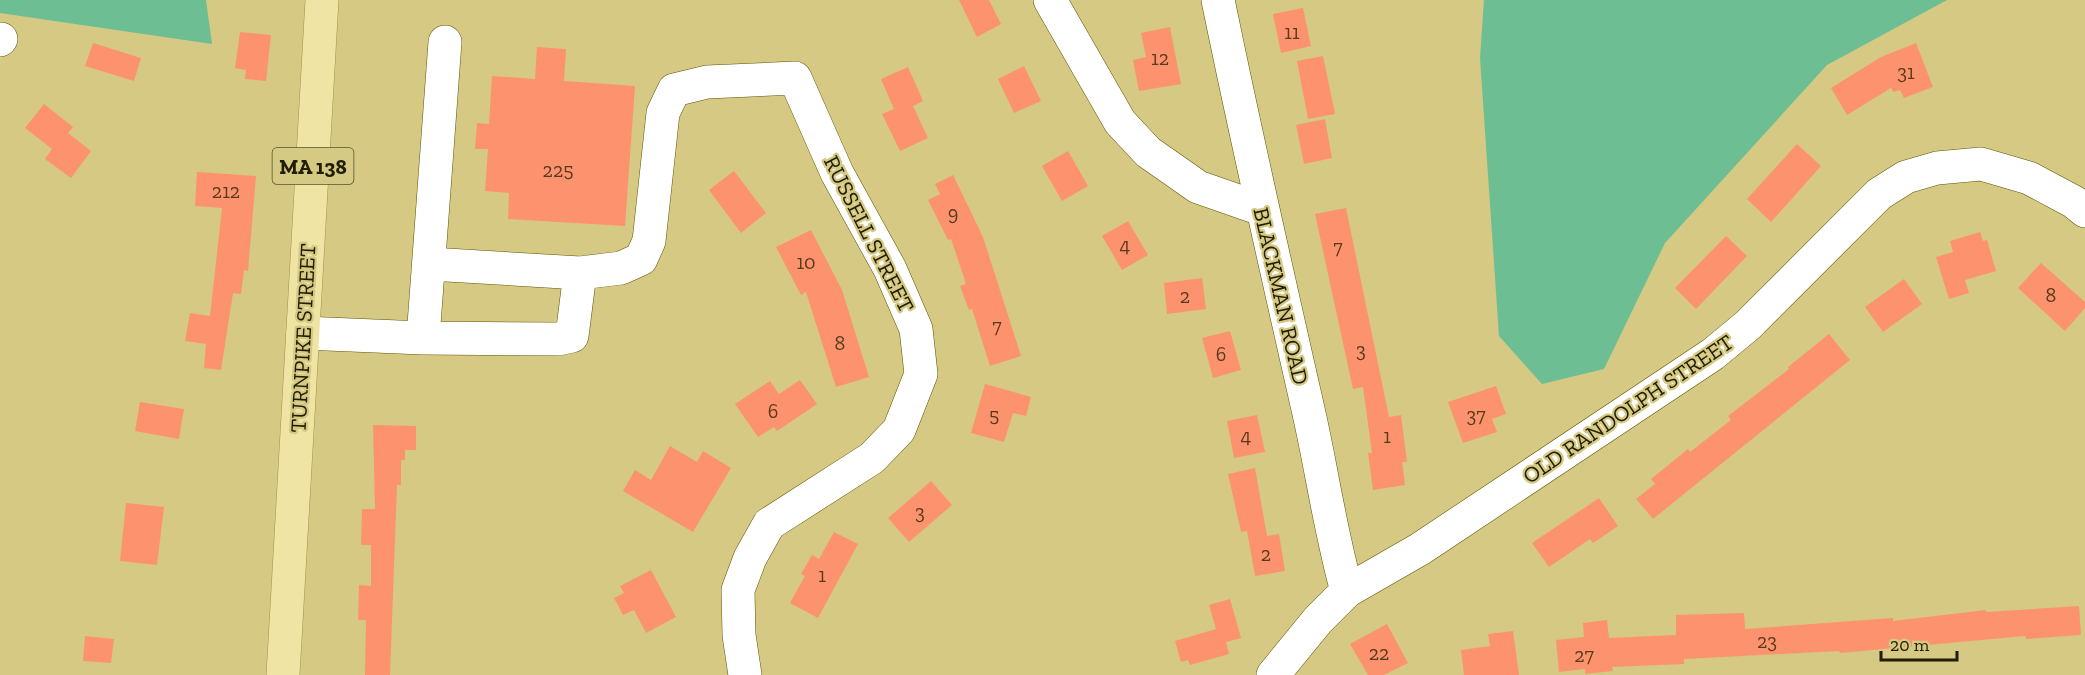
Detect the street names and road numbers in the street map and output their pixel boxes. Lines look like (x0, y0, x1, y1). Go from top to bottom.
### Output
road number: MA 138 (272, 148, 354, 184)
street label: RUSSELL STREET (818, 151, 920, 317)
street label: BLACKMAN ROAD (1248, 205, 1314, 387)
street label: TURNPIKE STREET (285, 242, 321, 433)
street label: OLD RANDOLPH STREET (1518, 328, 1739, 490)

